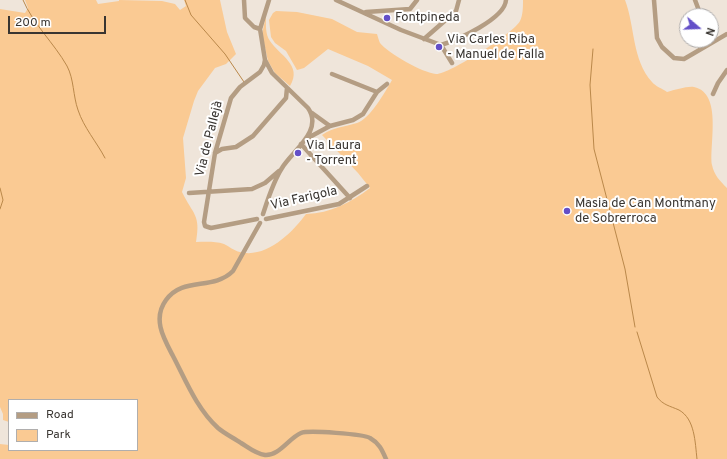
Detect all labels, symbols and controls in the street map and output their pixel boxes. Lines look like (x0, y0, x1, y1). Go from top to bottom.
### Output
scale bar (10, 8, 108, 34)
north arrow (679, 8, 719, 48)
place label: Fontpineda (395, 10, 460, 26)
marker: Fontpineda (382, 13, 392, 23)
text: 200 m (15, 15, 51, 31)
text: N (701, 26, 717, 38)
place label: Via Carles Riba - Manuel de Falla (447, 32, 544, 63)
marker: Via Carles Riba - Manuel de Falla (434, 42, 444, 52)
street label: Via de Pallejà (193, 99, 227, 179)
place label: Via Laura - Torrent (306, 138, 361, 169)
marker: Via Laura - Torrent (293, 148, 303, 158)
street label: Via Farigola (269, 184, 339, 214)
place label: Masia de Can Montmany de Sobrerroca (575, 196, 716, 227)
marker: Masia de Can Montmany de Sobrerroca (562, 206, 572, 216)
legend (8, 399, 138, 451)
text: Road (46, 407, 74, 423)
text: Park (46, 427, 71, 443)

